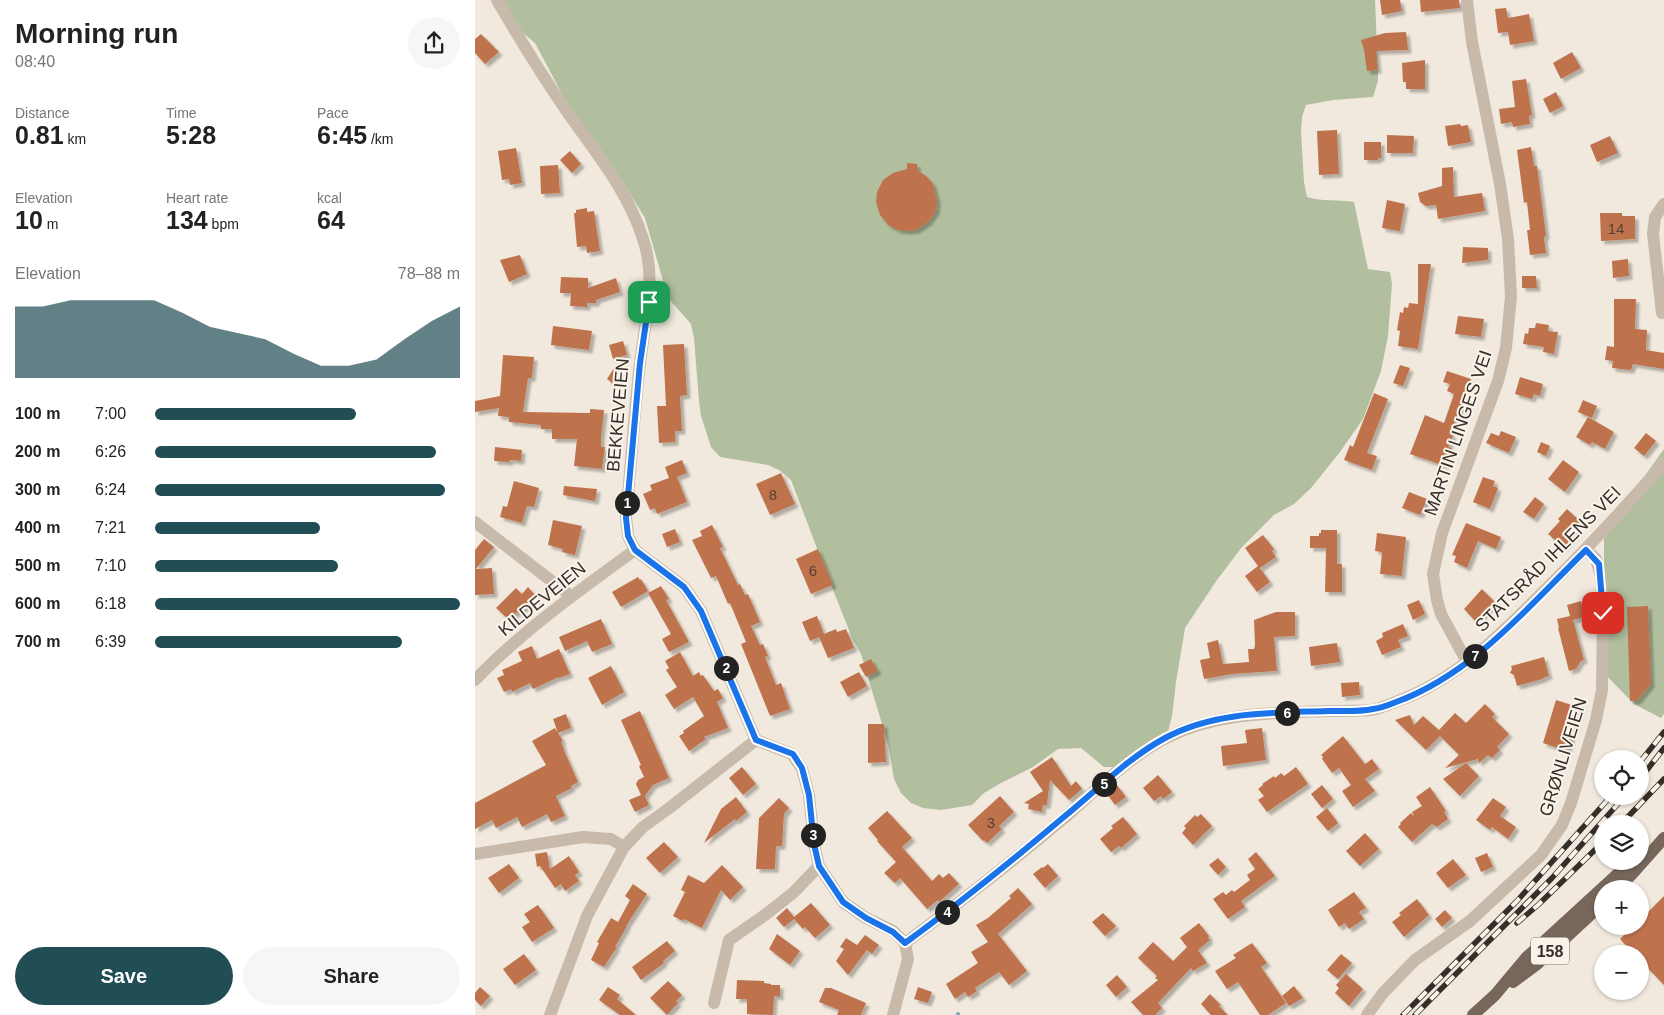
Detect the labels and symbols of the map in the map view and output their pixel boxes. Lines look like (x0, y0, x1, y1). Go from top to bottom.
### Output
house number: 14 (1608, 220, 1624, 237)
pin (628, 281, 670, 323)
street label: MARTIN LINGES VEI (1420, 348, 1496, 518)
street label: BEKKEVEIEN (603, 357, 633, 473)
street label: STATSRÅD IHLENS VEI (1471, 482, 1625, 636)
house number: 8 (769, 486, 777, 503)
pin: 1 (615, 490, 639, 516)
street label: KILDEVEIEN (494, 558, 590, 640)
house number: 6 (809, 562, 817, 579)
pin (1582, 592, 1624, 634)
pin: 7 (1463, 644, 1487, 668)
pin: 2 (713, 656, 739, 680)
street label: GRØNLIVEIEN (1535, 695, 1591, 819)
pin: 6 (1275, 700, 1299, 726)
pin: 5 (1091, 772, 1117, 796)
house number: 3 (987, 814, 995, 831)
pin: 3 (801, 822, 825, 848)
pin: 4 (935, 900, 959, 924)
road number: 158 (1531, 938, 1569, 964)

